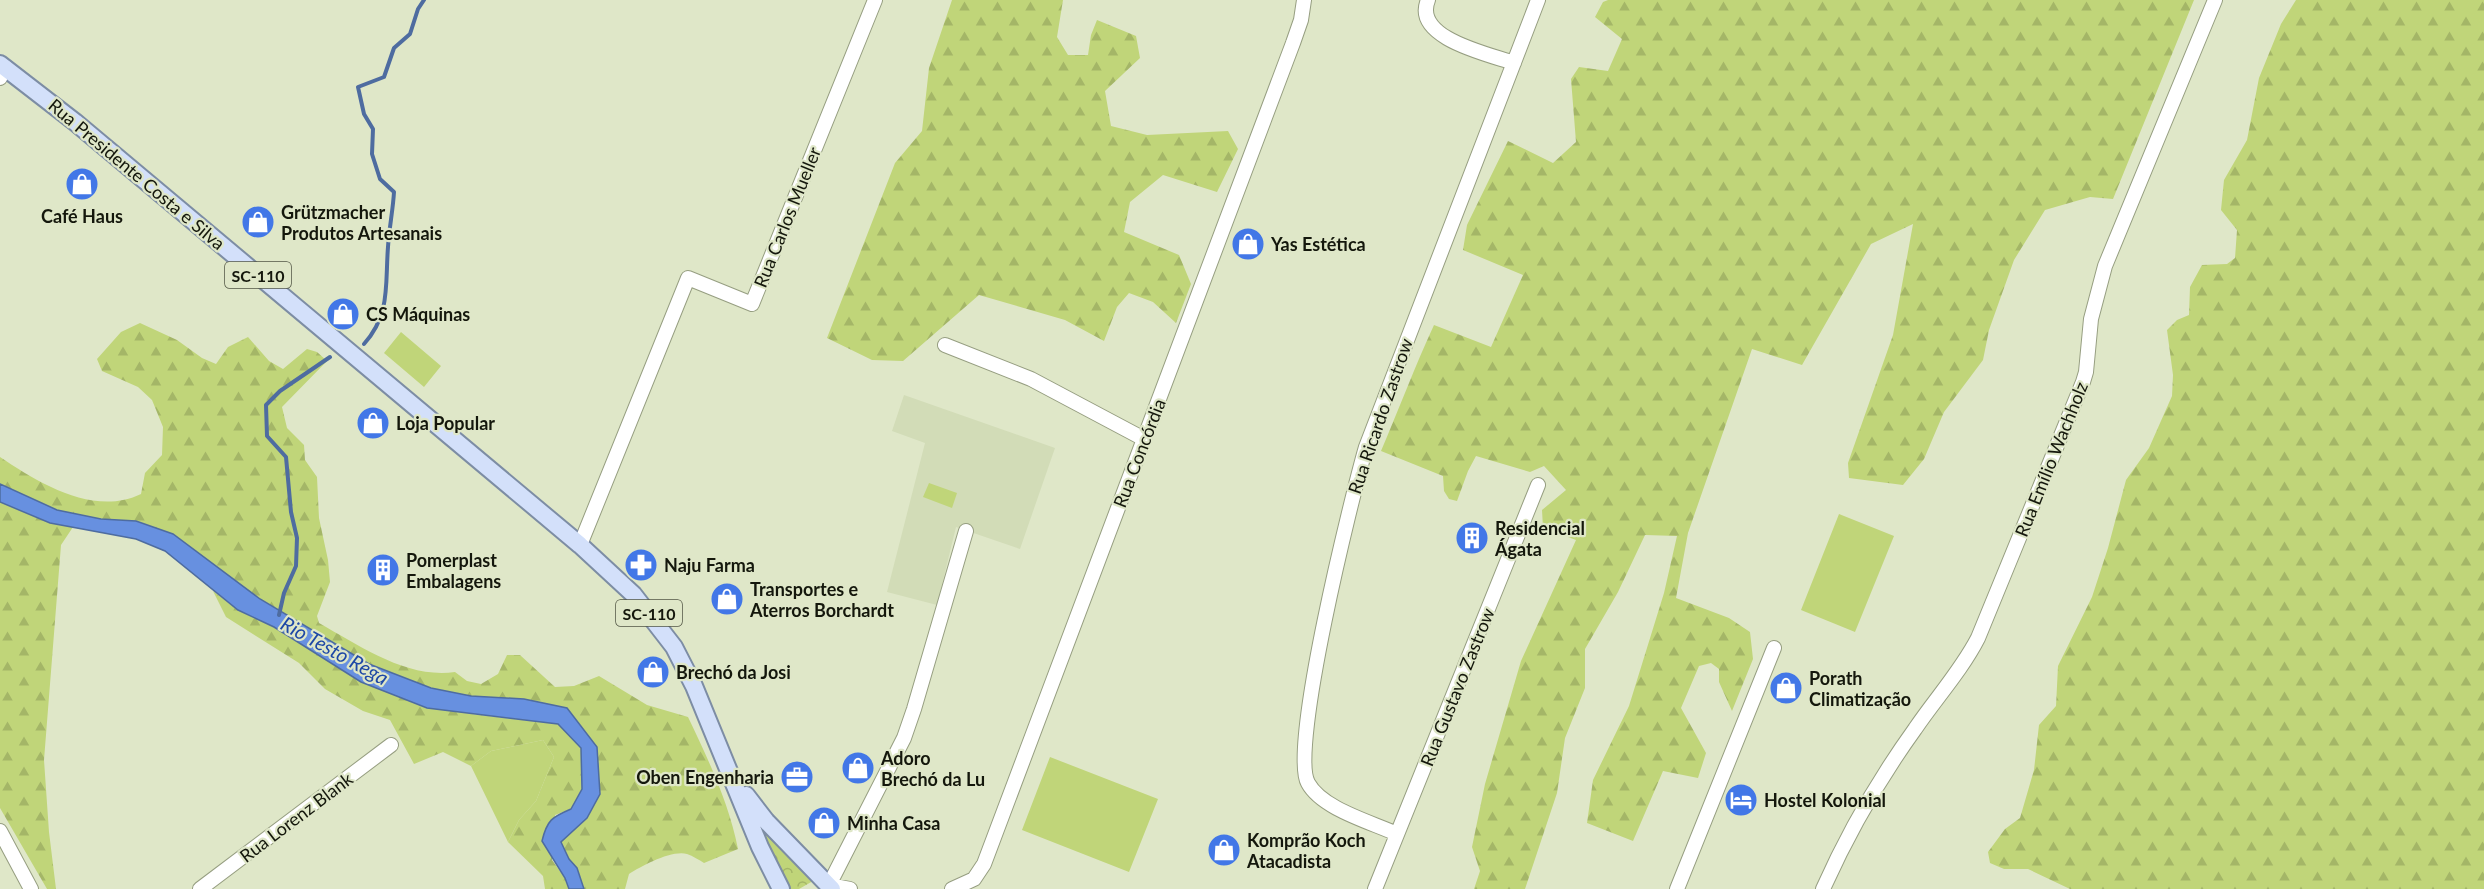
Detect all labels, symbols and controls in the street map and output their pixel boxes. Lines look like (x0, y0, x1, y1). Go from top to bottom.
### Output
street label: Rua Presidente Costa e Silva (44, 94, 230, 254)
street label: Rua Carlos Mueller (749, 143, 825, 290)
shop icon: Café Haus (64, 166, 100, 202)
place label: Grützmacher Produtos Artesanais (281, 201, 442, 244)
shop icon: Grützmacher Produtos Artesanais (240, 204, 276, 240)
place label: Café Haus (41, 205, 123, 227)
shop icon: Yas Estética (1230, 226, 1266, 262)
place label: Yas Estética (1270, 233, 1366, 255)
road number: SC-110 (225, 262, 291, 288)
shop icon: CS Máquinas (325, 296, 361, 332)
place label: CS Máquinas (366, 303, 470, 325)
street label: Rua Ricardo Zastrow (1343, 335, 1417, 497)
street label: Rua Emílio Wachholz (2010, 378, 2092, 540)
street label: Rua Concórdia (1108, 395, 1170, 511)
shop icon: Loja Popular (355, 405, 391, 441)
place label: Loja Popular (396, 412, 495, 434)
place label: Residencial Ágata (1494, 517, 1585, 560)
building icon: Residencial Ágata (1454, 520, 1490, 556)
pharmacy icon: Naju Farma (623, 547, 659, 583)
place label: Pomerplast Embalagens (406, 549, 501, 592)
building icon: Pomerplast Embalagens (365, 552, 401, 588)
place label: Naju Farma (664, 554, 755, 576)
place label: Transportes e Aterros Borchardt (749, 578, 894, 621)
shop icon: Transportes e Aterros Borchardt (709, 581, 745, 617)
road number: SC-110 (616, 600, 682, 626)
street label: Rua Gustavo Zastrow (1415, 605, 1499, 769)
water label: Rio Testo Rega (277, 611, 393, 689)
shop icon: Brechó da Josi (635, 654, 671, 690)
place label: Brechó da Josi (676, 661, 791, 683)
place label: Porath Climatização (1809, 667, 1911, 710)
shop icon: Porath Climatização (1768, 670, 1804, 706)
place label: Adoro Brechó da Lu (880, 747, 985, 790)
shop icon: Adoro Brechó da Lu (840, 750, 876, 786)
office icon: Oben Engenharia (779, 759, 815, 795)
place label: Oben Engenharia (636, 766, 774, 788)
street label: Rua Lorenz Blank (235, 767, 357, 867)
hotel icon: Hostel Kolonial (1723, 782, 1759, 818)
place label: Hostel Kolonial (1764, 789, 1886, 811)
shop icon: Minha Casa (806, 805, 842, 841)
place label: Minha Casa (847, 812, 940, 834)
place label: Komprão Koch Atacadista (1246, 829, 1366, 872)
shop icon: Komprão Koch Atacadista (1206, 832, 1242, 868)

